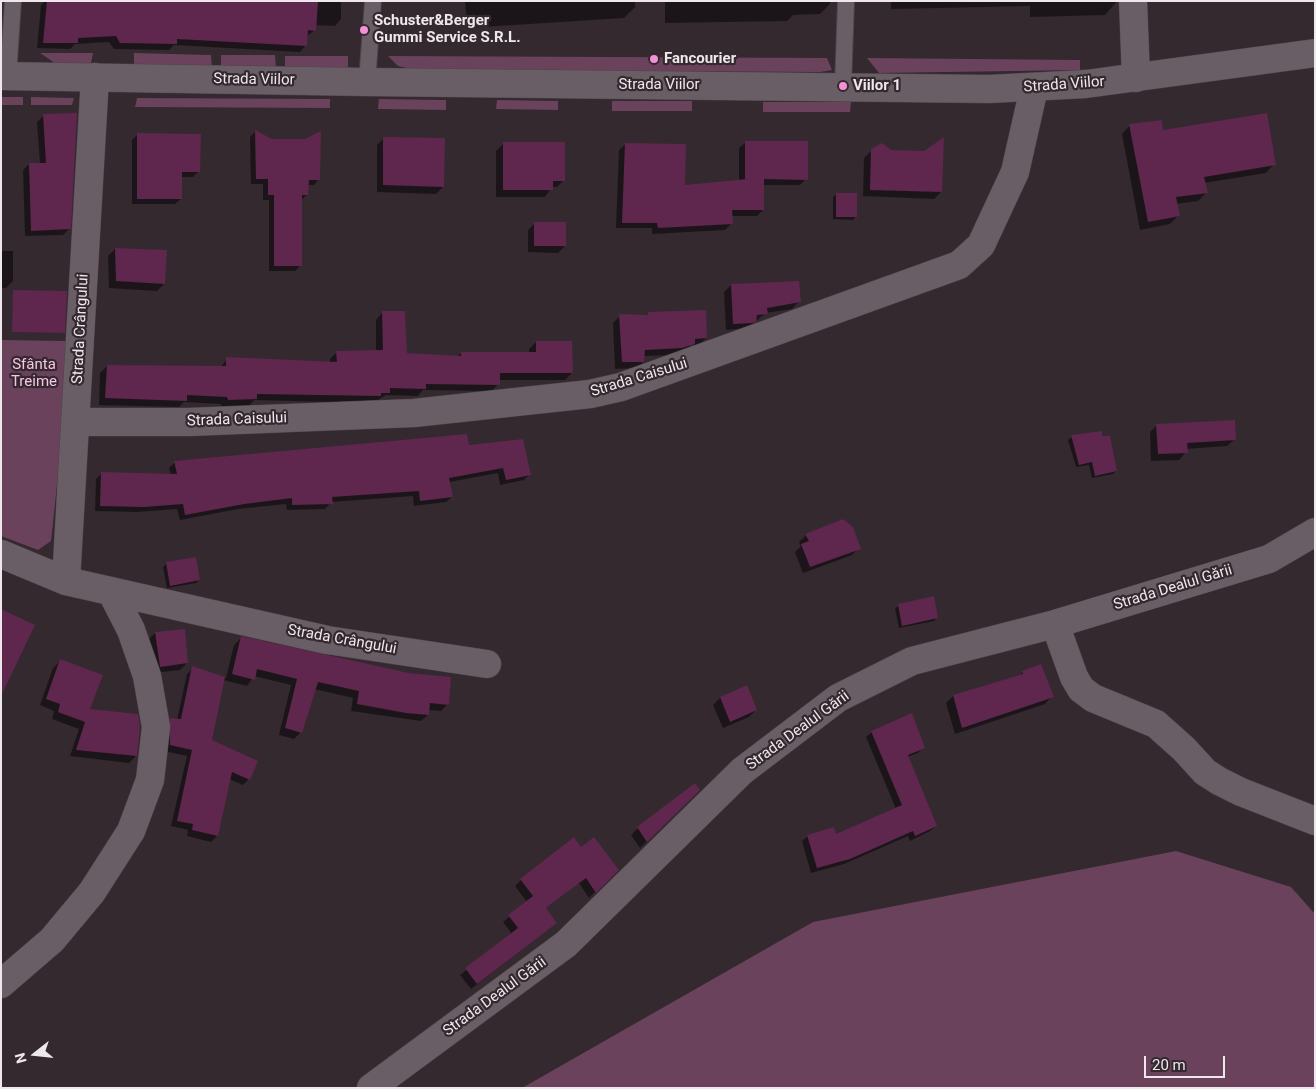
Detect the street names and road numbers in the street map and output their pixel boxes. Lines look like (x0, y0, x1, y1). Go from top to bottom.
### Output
street label: Strada Viilor (213, 70, 295, 90)
street label: Strada Viilor (1023, 73, 1105, 97)
street label: Strada Viilor (618, 76, 700, 94)
street label: Strada Crângului (69, 273, 93, 385)
street label: Strada Caisului (588, 355, 690, 401)
street label: Strada Caisului (187, 409, 287, 431)
street label: Strada Dealul Gării (1112, 561, 1234, 615)
street label: Strada Crângului (286, 622, 398, 658)
street label: Strada Dealul Gării (743, 688, 853, 774)
street label: Strada Dealul Gării (440, 954, 550, 1040)

